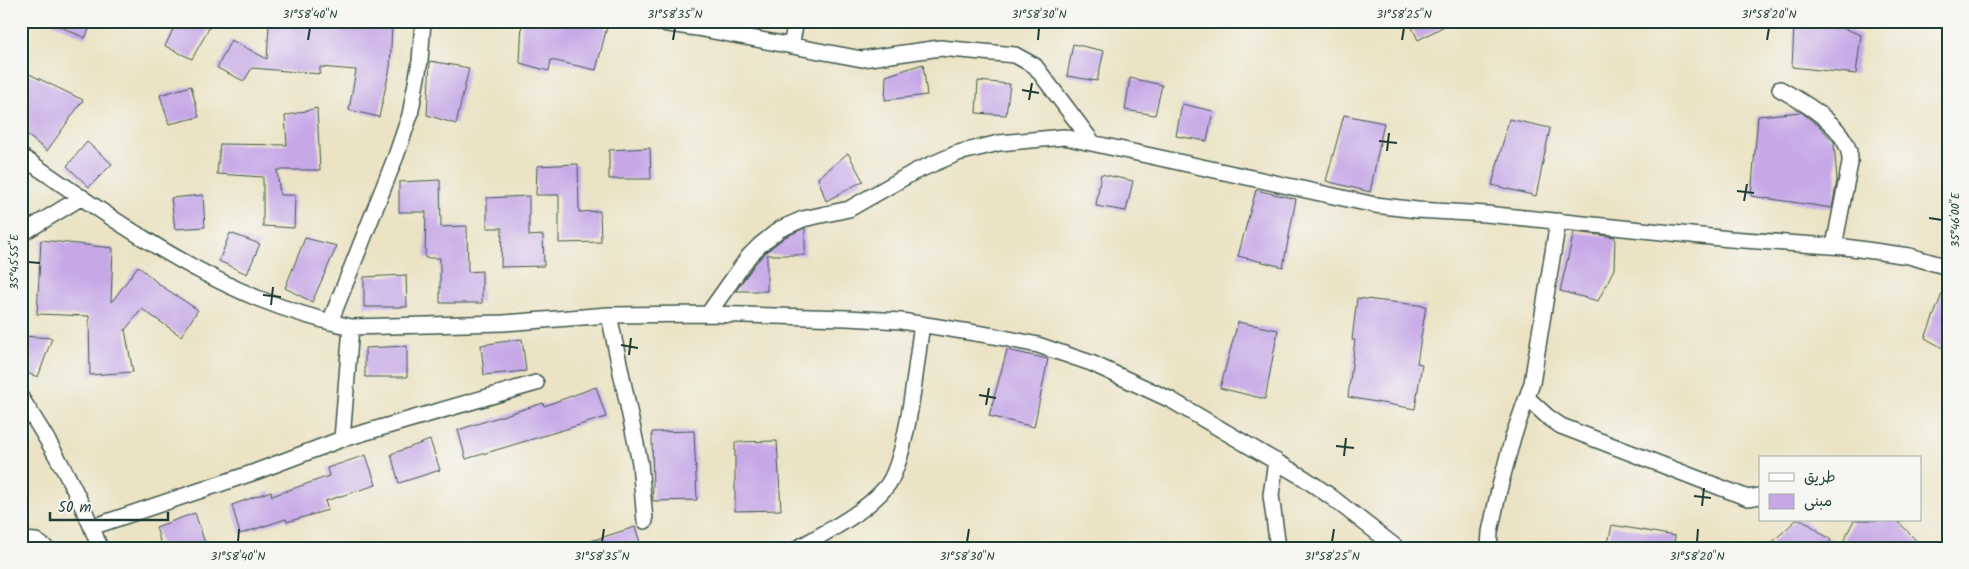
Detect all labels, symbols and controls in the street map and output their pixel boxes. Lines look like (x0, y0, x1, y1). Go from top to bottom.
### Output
text: 31°58'40"N (283, 5, 337, 24)
text: 31°58'35"N (647, 5, 703, 24)
text: 31°58'30"N (1011, 5, 1067, 24)
text: 31°58'25"N (1376, 5, 1432, 24)
text: 31°58'20"N (1741, 5, 1797, 24)
text: 35°46'00"E (1946, 191, 1965, 248)
text: 35°45'55"E (5, 233, 24, 290)
legend (1759, 456, 1922, 522)
text: طريق (1804, 466, 1836, 490)
scale bar (50, 489, 168, 521)
text: مبنى (1804, 490, 1832, 514)
text: 50 m (58, 496, 92, 520)
text: 31°58'40"N (211, 547, 265, 566)
text: 31°58'35"N (574, 547, 630, 566)
text: 31°58'30"N (939, 547, 995, 566)
text: 31°58'25"N (1304, 547, 1360, 566)
text: 31°58'20"N (1669, 547, 1725, 566)

